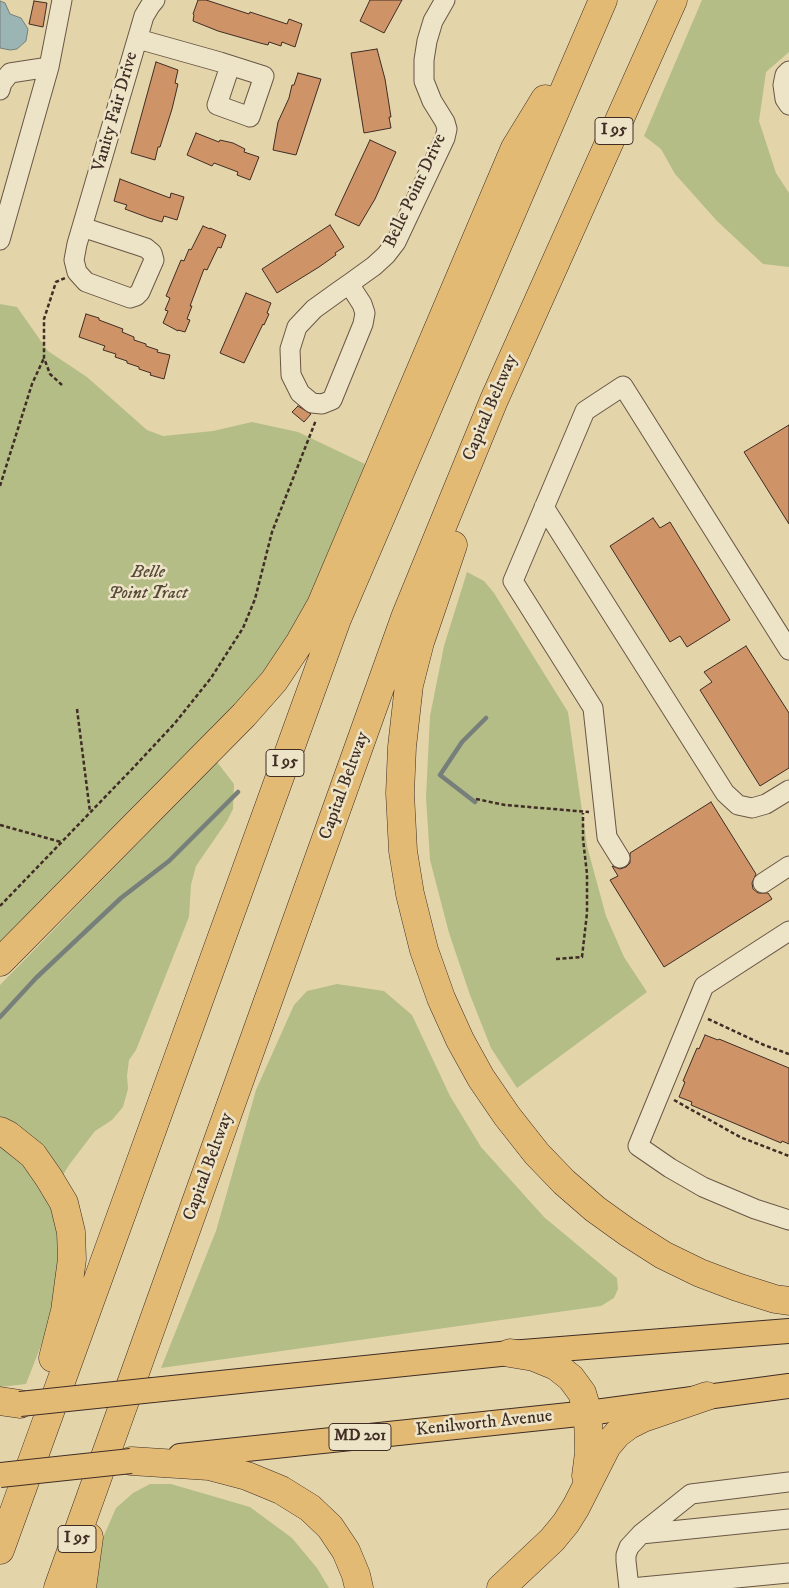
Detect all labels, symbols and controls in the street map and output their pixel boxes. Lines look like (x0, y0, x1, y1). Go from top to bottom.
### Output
street label: Vanity Fair Drive (89, 50, 143, 174)
road number: I 95 (595, 118, 633, 144)
street label: Belle Point Drive (380, 131, 452, 251)
street label: Capital Beltway (459, 352, 523, 464)
park label: Belle Point Tract (108, 562, 188, 604)
street label: Capital Beltway (315, 729, 375, 843)
road number: I 95 (266, 750, 304, 776)
street label: Capital Beltway (179, 1110, 239, 1224)
street label: Kenilworth Avenue (415, 1406, 553, 1442)
road number: MD 201 (329, 1424, 391, 1450)
road number: I 95 (58, 1526, 96, 1552)

